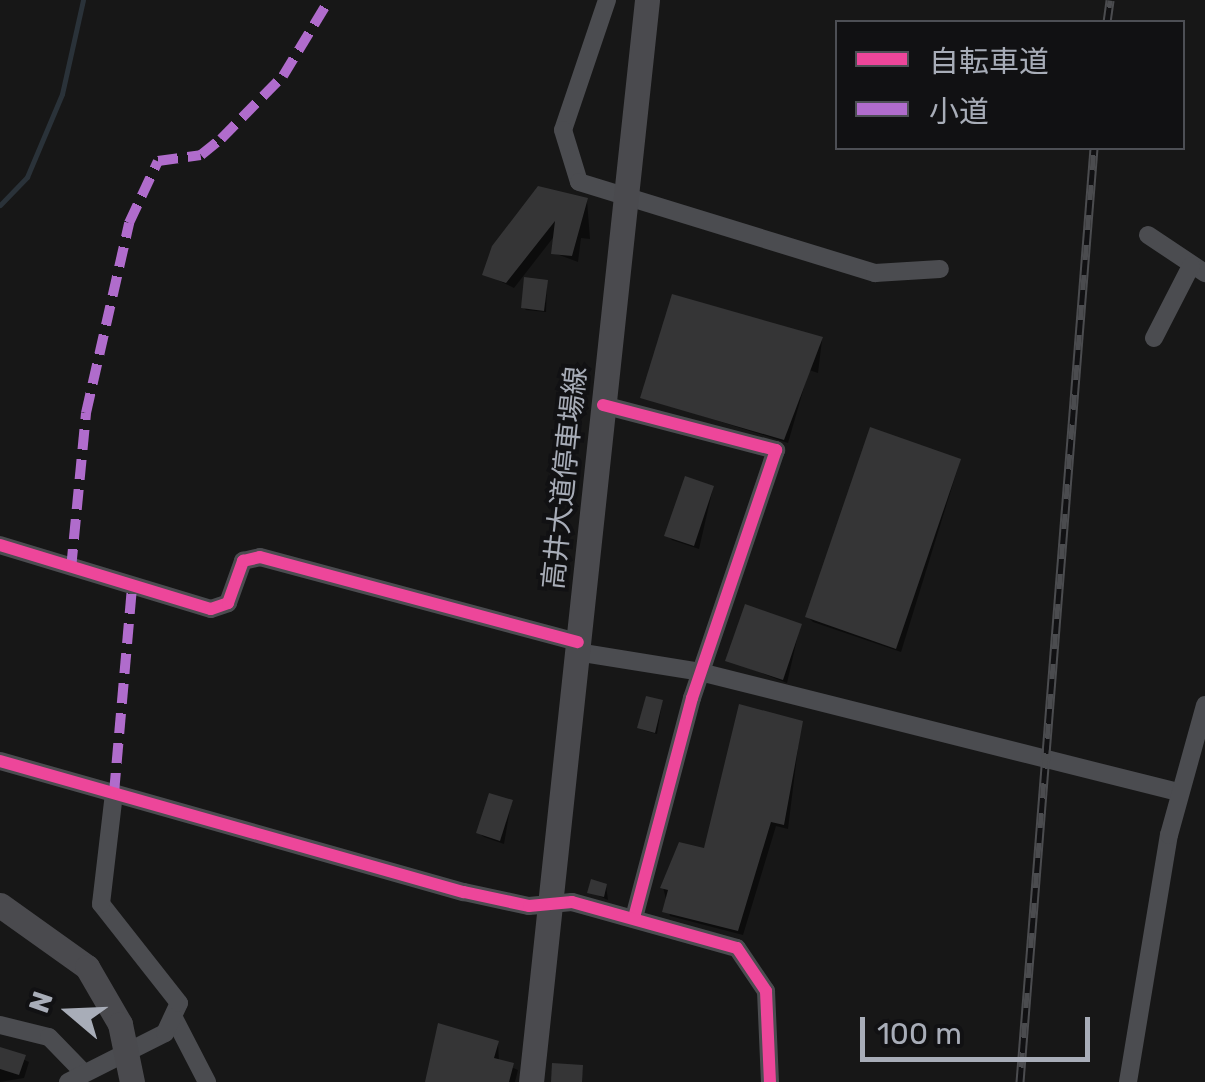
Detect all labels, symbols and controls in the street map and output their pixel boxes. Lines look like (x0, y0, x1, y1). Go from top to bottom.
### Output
legend (835, 20, 1185, 150)
text: 自転車道 (929, 44, 1049, 80)
text: 小道 (929, 94, 989, 130)
street label: 高井大道停車場線 (537, 365, 593, 591)
north arrow (20, 962, 120, 1062)
text: N (22, 987, 60, 1017)
scale bar (865, 997, 1095, 1059)
text: 100 m (877, 1016, 962, 1052)

